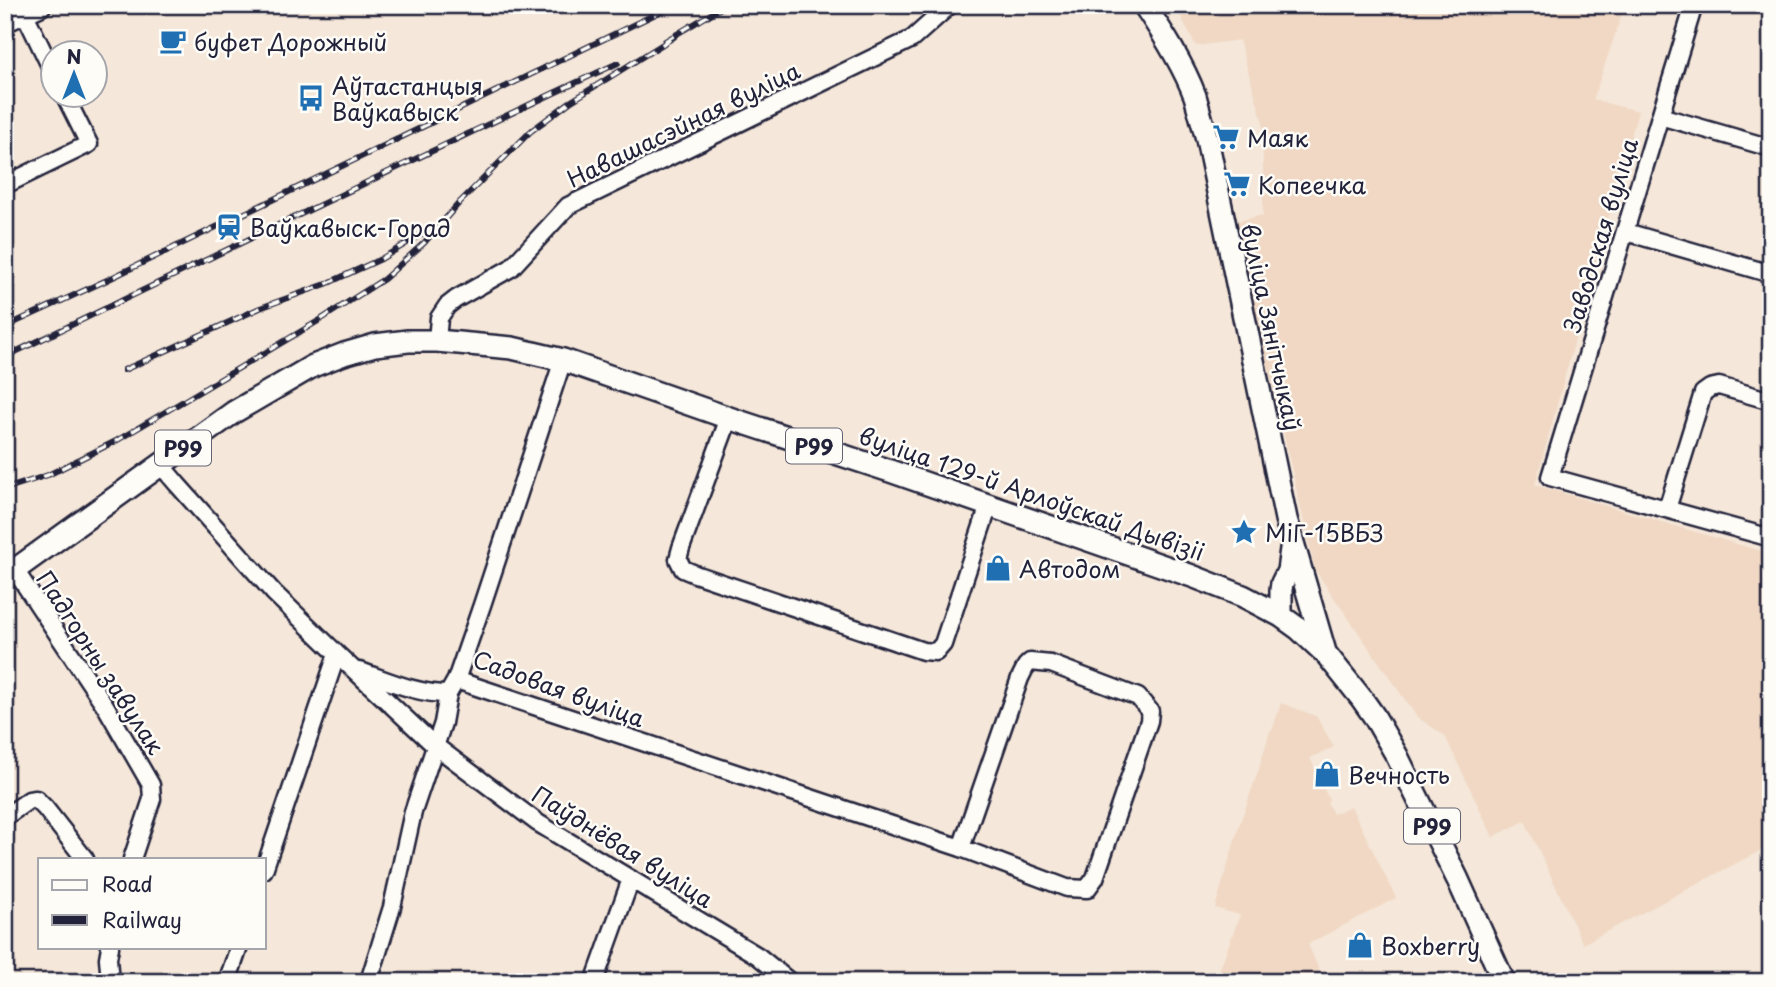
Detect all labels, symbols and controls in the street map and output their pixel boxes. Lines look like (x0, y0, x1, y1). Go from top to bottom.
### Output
place label: буфет Дорожный (194, 24, 387, 59)
cafe icon: буфет Дорожный (158, 26, 188, 56)
north arrow (38, 38, 108, 108)
text: N (66, 42, 82, 70)
street label: Навашасэйная вуліца (560, 52, 806, 196)
place label: Аўтастанцыя Ваўкавыск (332, 68, 483, 129)
bus stop icon: Аўтастанцыя Ваўкавыск (296, 83, 326, 113)
place label: Маяк (1247, 120, 1309, 155)
supermarket icon: Маяк (1211, 122, 1241, 152)
street label: Заводская вуліца (1554, 133, 1646, 337)
place label: Копеечка (1258, 167, 1366, 202)
supermarket icon: Копеечка (1222, 169, 1252, 199)
place label: Ваўкавыск-Горад (250, 210, 451, 245)
station icon: Ваўкавыск-Горад (214, 212, 244, 242)
street label: вуліца Зянітчыкаў (1233, 220, 1311, 434)
street label: вуліца 129-й Арлоўскай Дывізіі (854, 417, 1210, 569)
road number: Р99 (786, 428, 842, 464)
road number: Р99 (155, 430, 211, 466)
place label: МіГ-15ВБЗ (1265, 515, 1384, 550)
place icon: МіГ-15ВБЗ (1229, 517, 1259, 547)
place label: Автодом (1019, 551, 1120, 586)
shop icon: Автодом (983, 553, 1013, 583)
street label: Падгорны завулак (28, 563, 174, 761)
street label: Садовая вуліца (468, 641, 650, 735)
place label: Вечность (1348, 757, 1450, 792)
shop icon: Вечность (1312, 759, 1342, 789)
street label: Паўднёвая вуліца (526, 776, 720, 916)
road number: Р99 (1404, 808, 1460, 844)
legend (38, 858, 266, 948)
text: Road (102, 867, 153, 899)
text: Railway (102, 903, 182, 935)
place label: Boxberry (1381, 928, 1480, 963)
shop icon: Boxberry (1345, 930, 1375, 960)

